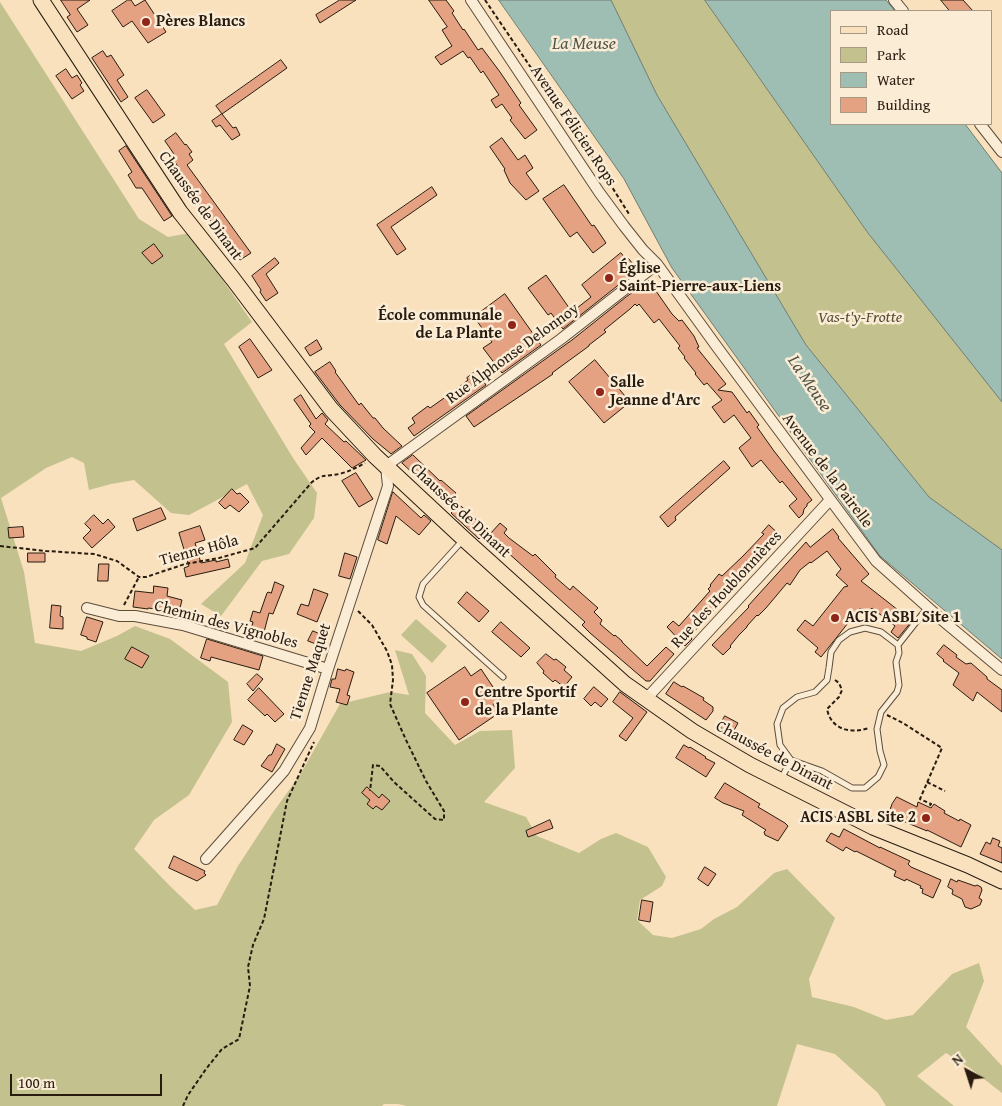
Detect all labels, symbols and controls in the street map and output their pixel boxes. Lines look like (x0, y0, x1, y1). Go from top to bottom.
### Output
legend (830, 10, 992, 125)
place label: Pères Blancs (156, 12, 245, 32)
marker: Pères Blancs (140, 16, 152, 28)
text: Road (877, 19, 908, 40)
water label: La Meuse (552, 33, 616, 55)
text: Park (877, 44, 906, 65)
street label: Avenue Félicien Rops (526, 62, 620, 190)
text: Water (877, 69, 915, 90)
text: Building (877, 94, 930, 115)
street label: Chaussée de Dinant (154, 148, 246, 264)
place label: Église Saint-Pierre-aux-Liens (619, 259, 781, 297)
marker: Église Saint-Pierre-aux-Liens (603, 272, 615, 284)
street label: Rue Alphonse Delonnoy (443, 299, 583, 409)
place label: École communale de La Plante (378, 306, 502, 344)
park label: Vas-t'y-Frotte (818, 308, 902, 328)
marker: École communale de La Plante (506, 319, 518, 331)
water label: La Meuse (782, 351, 836, 417)
place label: Salle Jeanne d'Arc (610, 373, 700, 411)
marker: Salle Jeanne d'Arc (594, 386, 606, 398)
street label: Avenue de la Pairelle (778, 410, 876, 532)
street label: Chaussée de Dinant (406, 460, 514, 562)
street label: Rue des Houblonnières (668, 527, 786, 653)
street label: Tienne Hôla (157, 531, 241, 571)
street label: Chemin des Vignobles (152, 597, 300, 653)
place label: ACIS ASBL Site 1 (845, 608, 961, 628)
marker: ACIS ASBL Site 1 (829, 612, 841, 624)
street label: Tienne Maquet (286, 621, 336, 723)
place label: Centre Sportif de la Plante (475, 683, 576, 721)
marker: Centre Sportif de la Plante (459, 696, 471, 708)
street label: Chaussée de Dinant (712, 717, 836, 795)
place label: ACIS ASBL Site 2 (800, 808, 916, 828)
marker: ACIS ASBL Site 2 (920, 812, 932, 824)
north arrow (942, 1046, 992, 1096)
text: N (947, 1049, 967, 1070)
scale bar (12, 1064, 165, 1096)
text: 100 m (18, 1072, 55, 1093)

